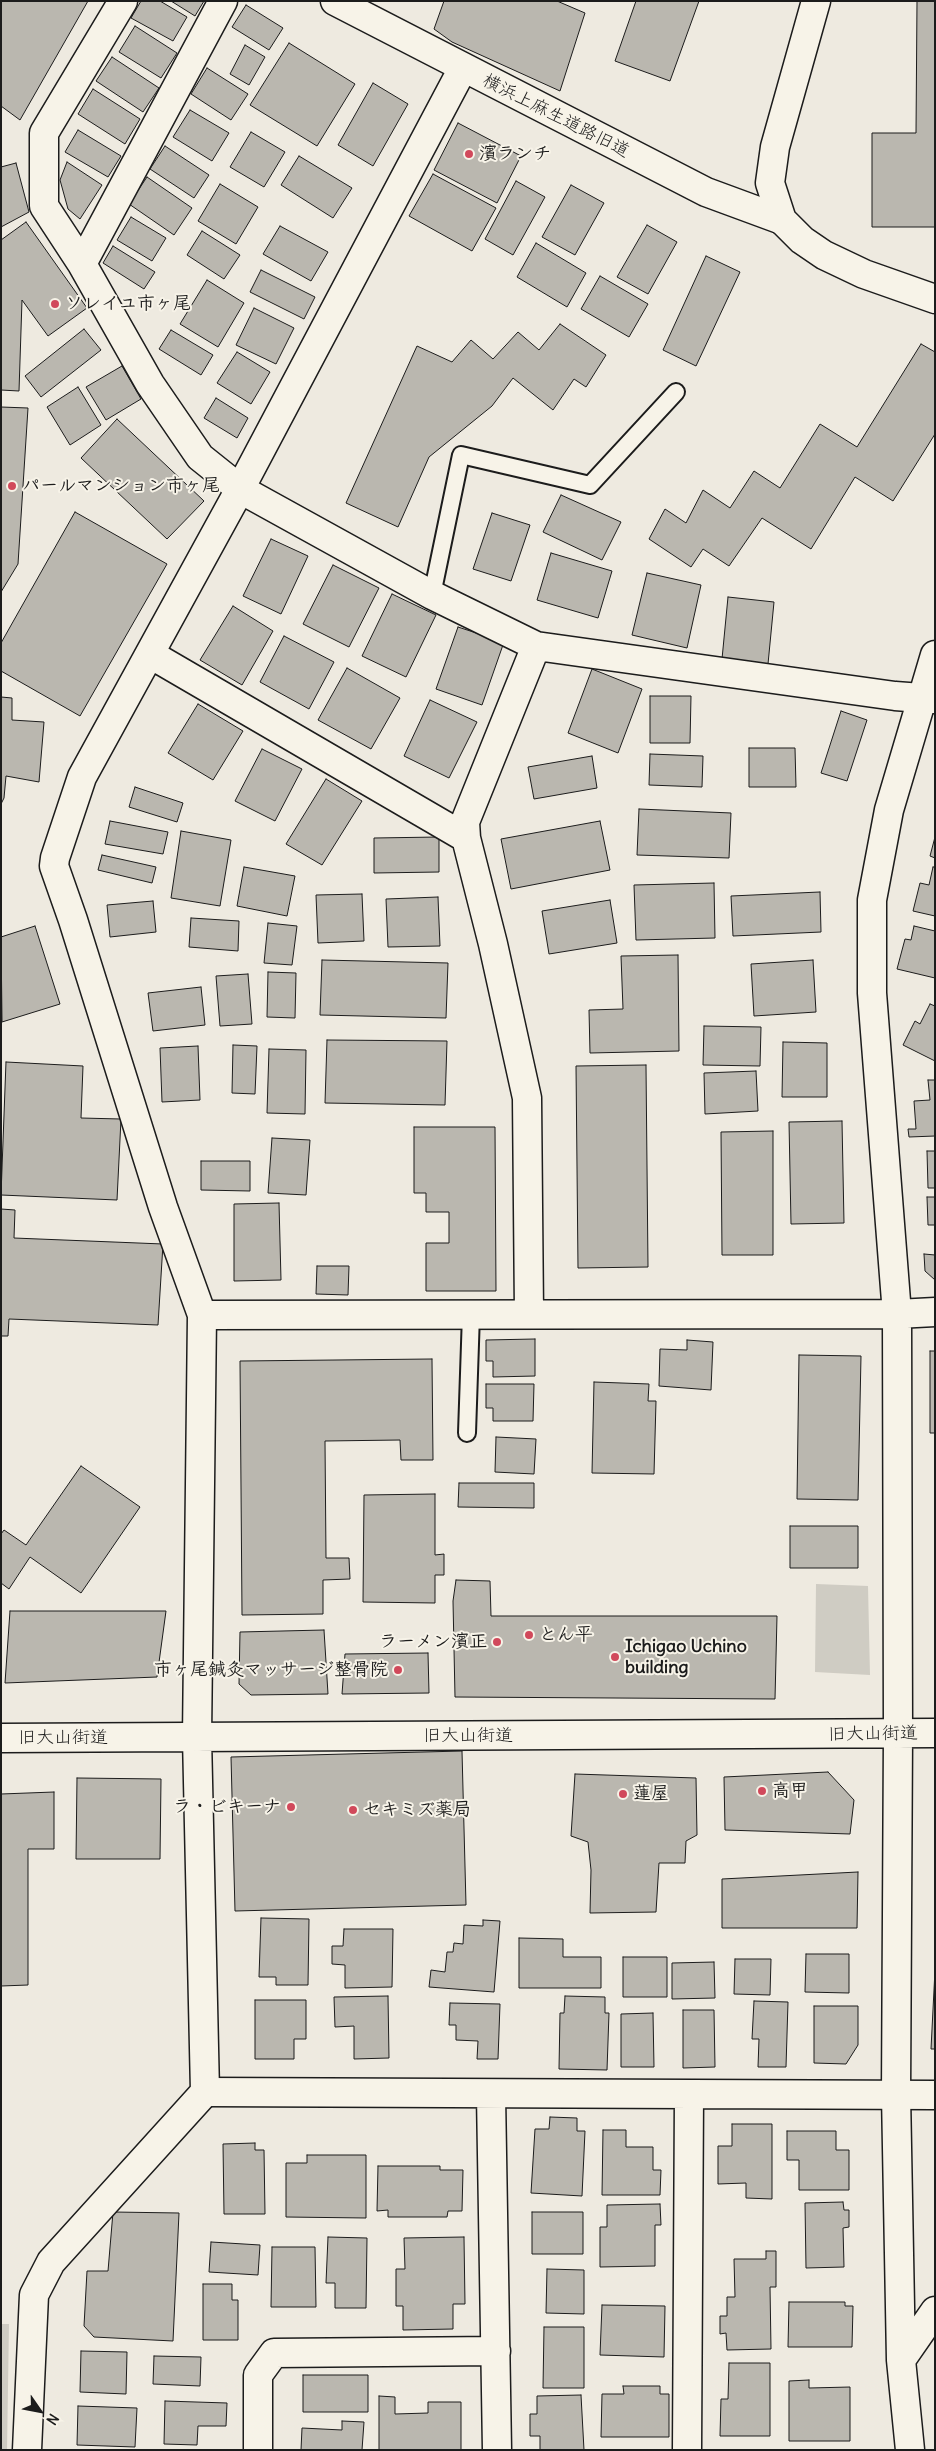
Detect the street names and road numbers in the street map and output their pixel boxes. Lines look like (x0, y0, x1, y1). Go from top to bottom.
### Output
street label: 横浜上麻生道路旧道 (479, 70, 633, 162)
street label: 旧大山街道 (828, 1722, 918, 1746)
street label: 旧大山街道 (423, 1725, 513, 1747)
street label: 旧大山街道 (18, 1727, 108, 1749)

